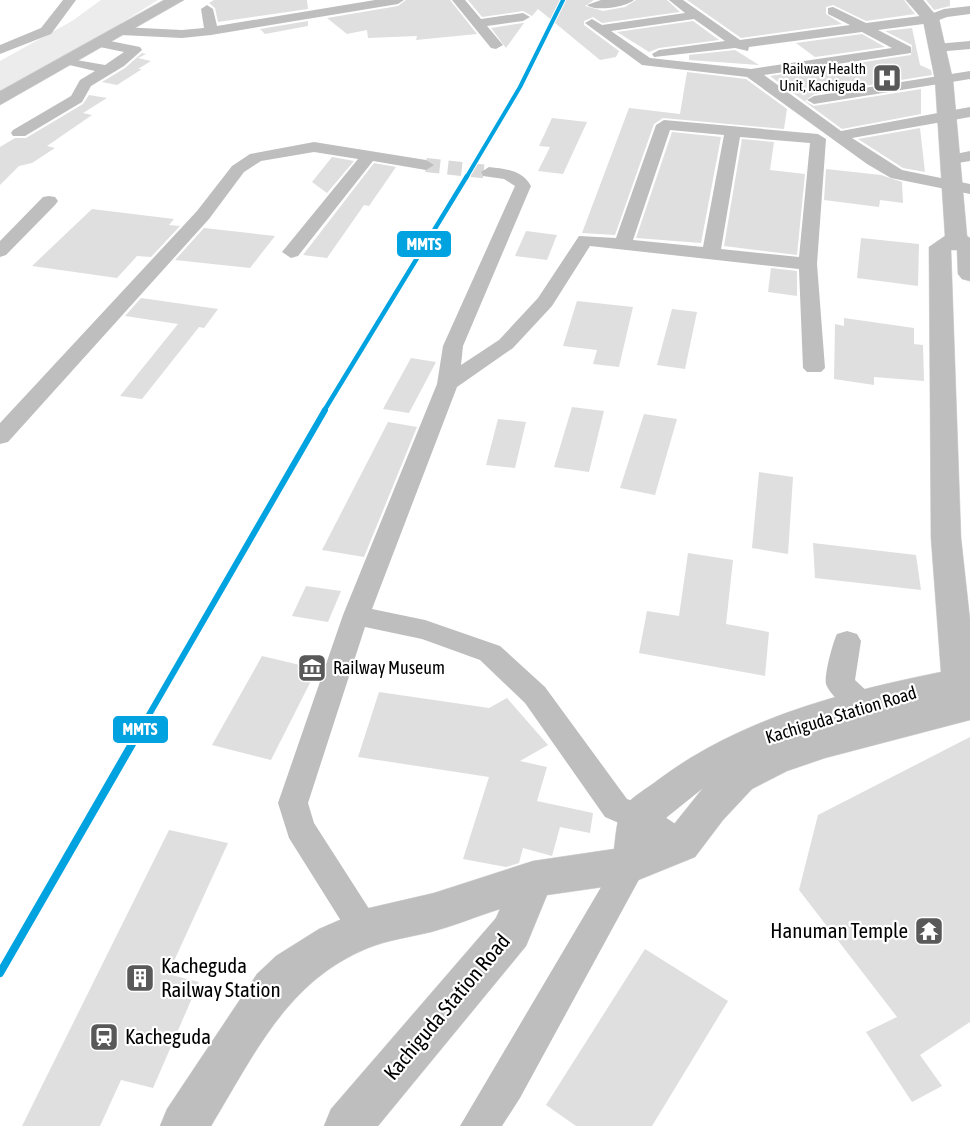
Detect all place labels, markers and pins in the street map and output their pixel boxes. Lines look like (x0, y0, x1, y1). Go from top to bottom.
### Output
place label: Railway Health Unit, Kachiguda (779, 60, 866, 94)
hospital icon: Railway Health Unit, Kachiguda (871, 62, 903, 94)
museum icon: Railway Museum (296, 652, 328, 684)
place label: Railway Museum (333, 657, 445, 678)
temple icon: Hanuman Temple (913, 915, 945, 947)
place label: Hanuman Temple (770, 918, 908, 942)
place label: Kacheguda Railway Station (161, 953, 281, 1001)
building icon: Kacheguda Railway Station (124, 962, 156, 994)
station icon: Kacheguda (88, 1021, 120, 1053)
place label: Kacheguda (125, 1024, 211, 1048)

